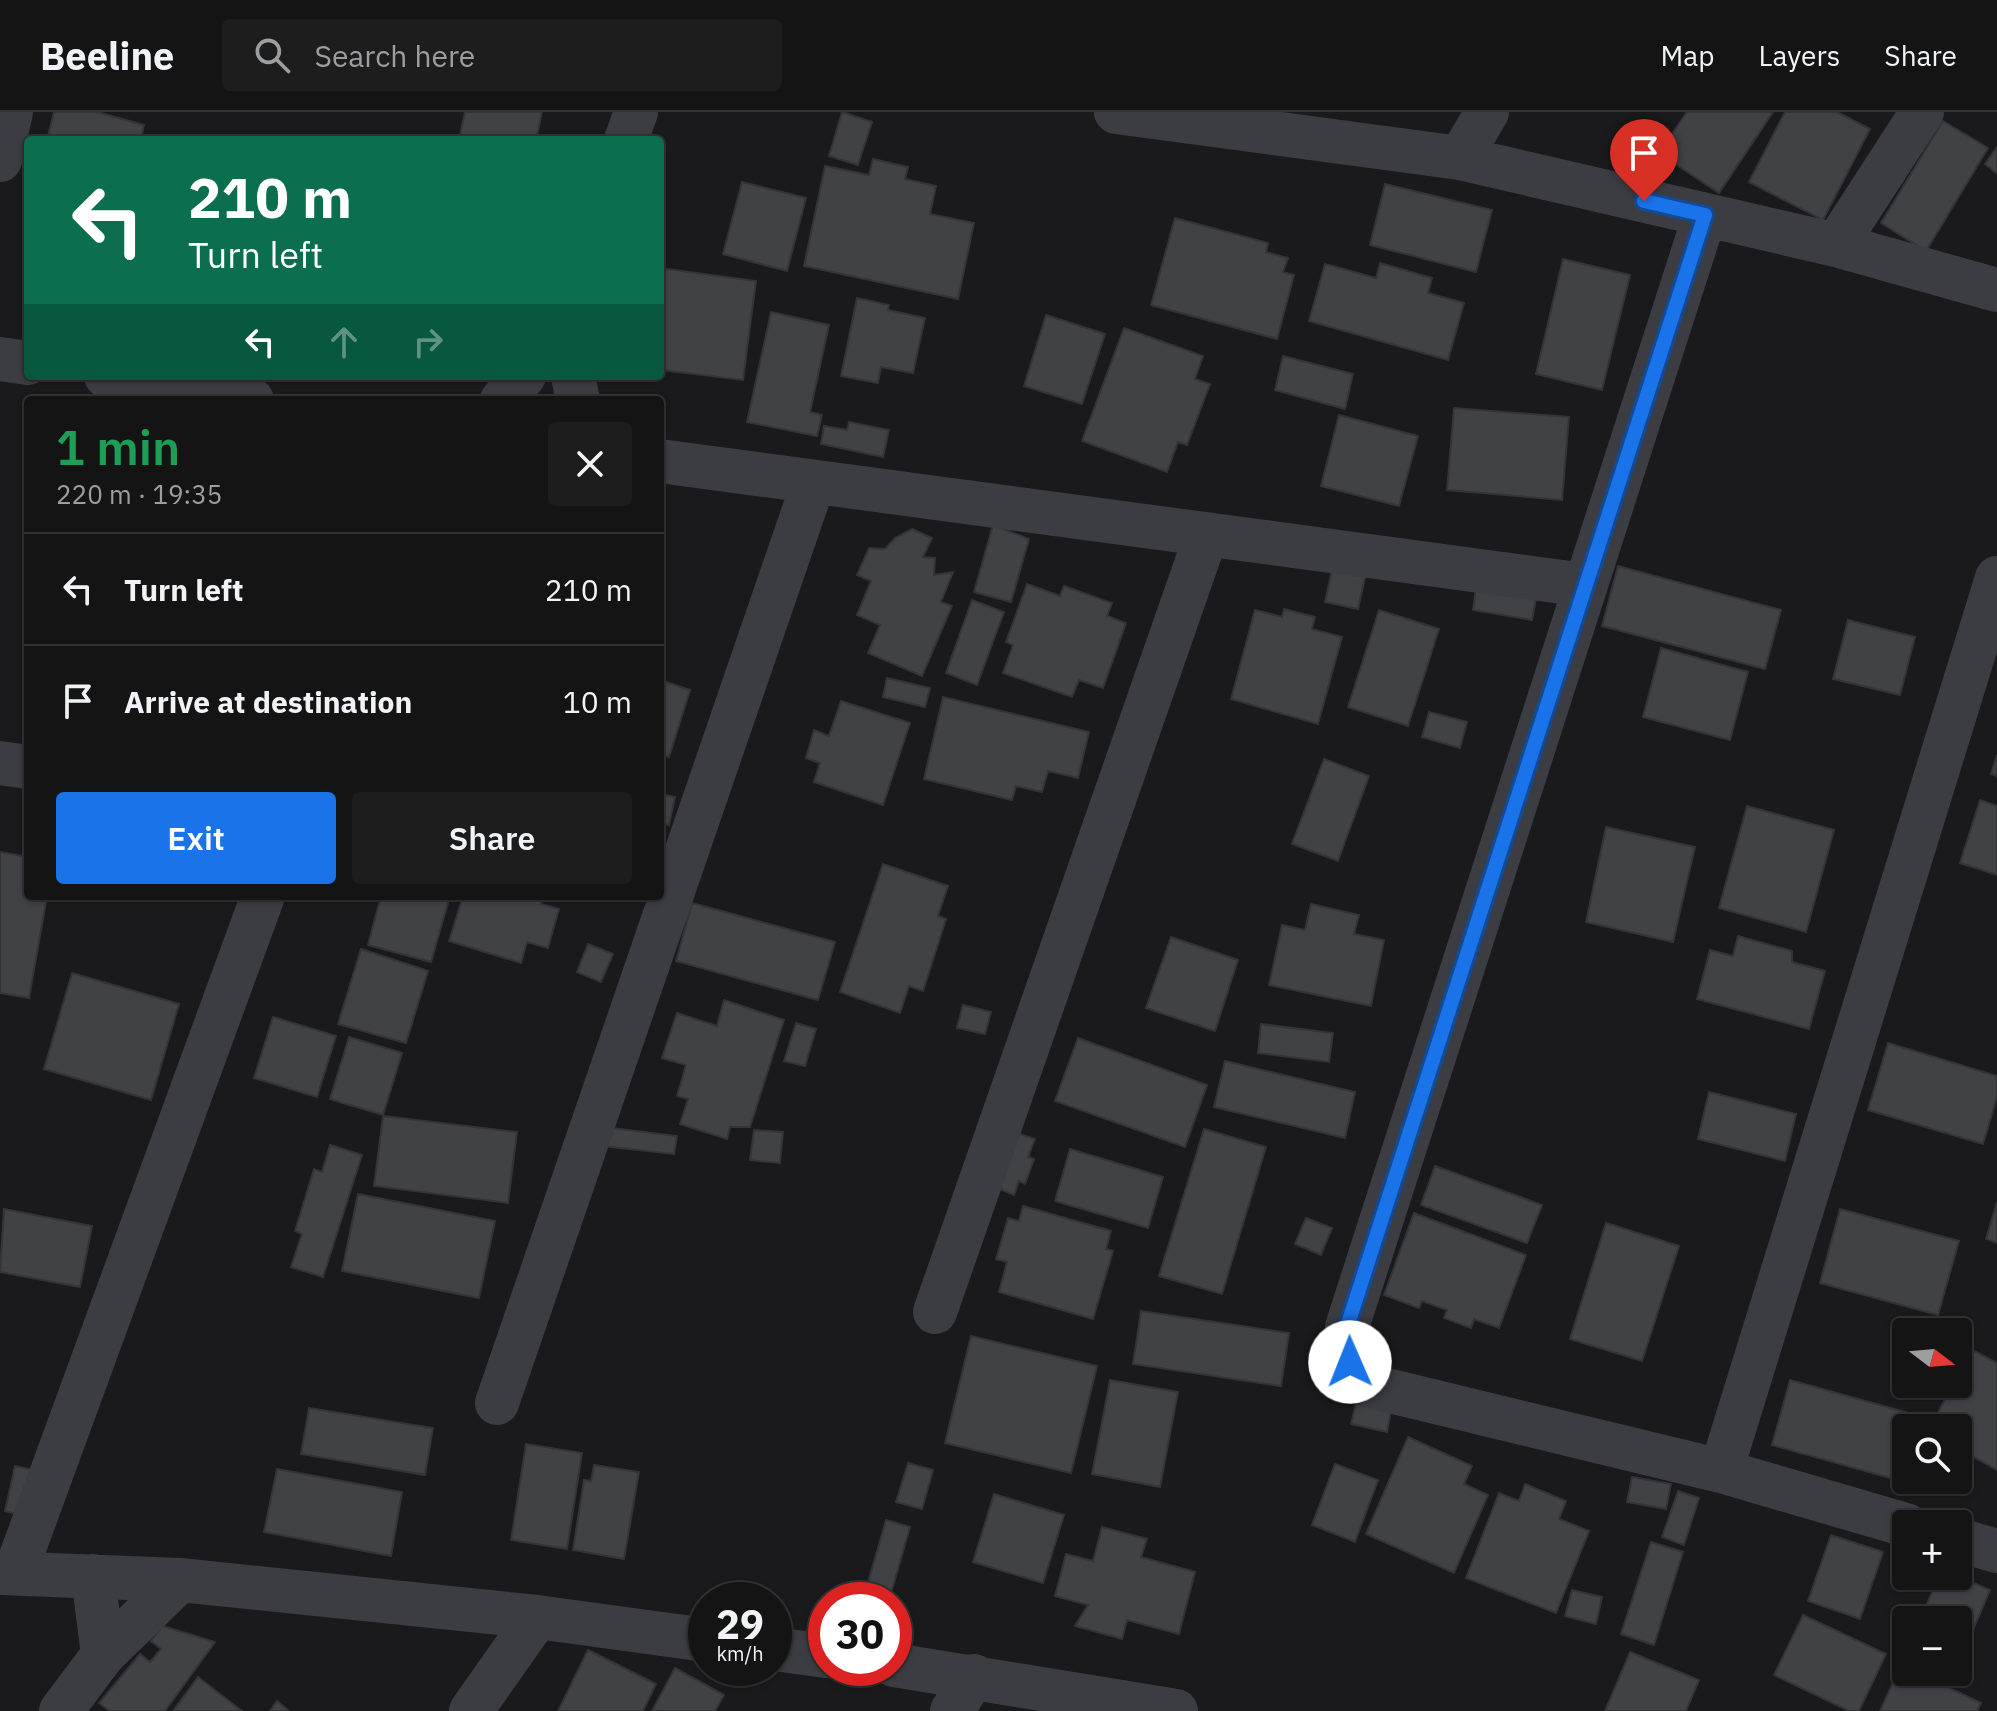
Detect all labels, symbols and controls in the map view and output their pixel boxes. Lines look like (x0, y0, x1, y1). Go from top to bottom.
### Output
search box (222, 19, 782, 91)
text: Beeline (40, 31, 174, 80)
icon: search (250, 33, 294, 77)
text: Search here (314, 36, 475, 75)
text: Map (1660, 37, 1714, 74)
text: Layers (1758, 37, 1840, 74)
text: Share (1884, 37, 1957, 74)
pin (1610, 119, 1678, 201)
icon: arrive (1622, 131, 1666, 175)
text: 210 m (188, 161, 352, 233)
icon: left (56, 168, 160, 272)
text: Turn left (188, 231, 323, 278)
icon: left (238, 320, 282, 364)
icon: ahead (322, 320, 366, 364)
icon: right (406, 320, 450, 364)
text: 1 min (56, 416, 180, 478)
button: close (548, 422, 632, 506)
text: 220 m · 19:35 (56, 477, 222, 511)
icon: left (56, 567, 100, 611)
text: Turn left (124, 570, 243, 609)
text: 210 m (545, 570, 632, 609)
icon: arrive (56, 679, 100, 723)
text: Arrive at destination (124, 682, 412, 721)
text: 10 m (563, 682, 632, 721)
button: Exit (56, 792, 336, 884)
button: Share (352, 792, 632, 884)
north arrow (1892, 1318, 1972, 1398)
map controls (1892, 1318, 1972, 1686)
position arrow (1308, 1320, 1392, 1404)
button: search (1892, 1414, 1972, 1494)
button: + (1892, 1510, 1972, 1590)
speed limit sign: 30 (808, 1582, 912, 1686)
text: 29 (716, 1598, 764, 1650)
button: − (1892, 1606, 1972, 1686)
text: km/h (716, 1640, 764, 1667)

